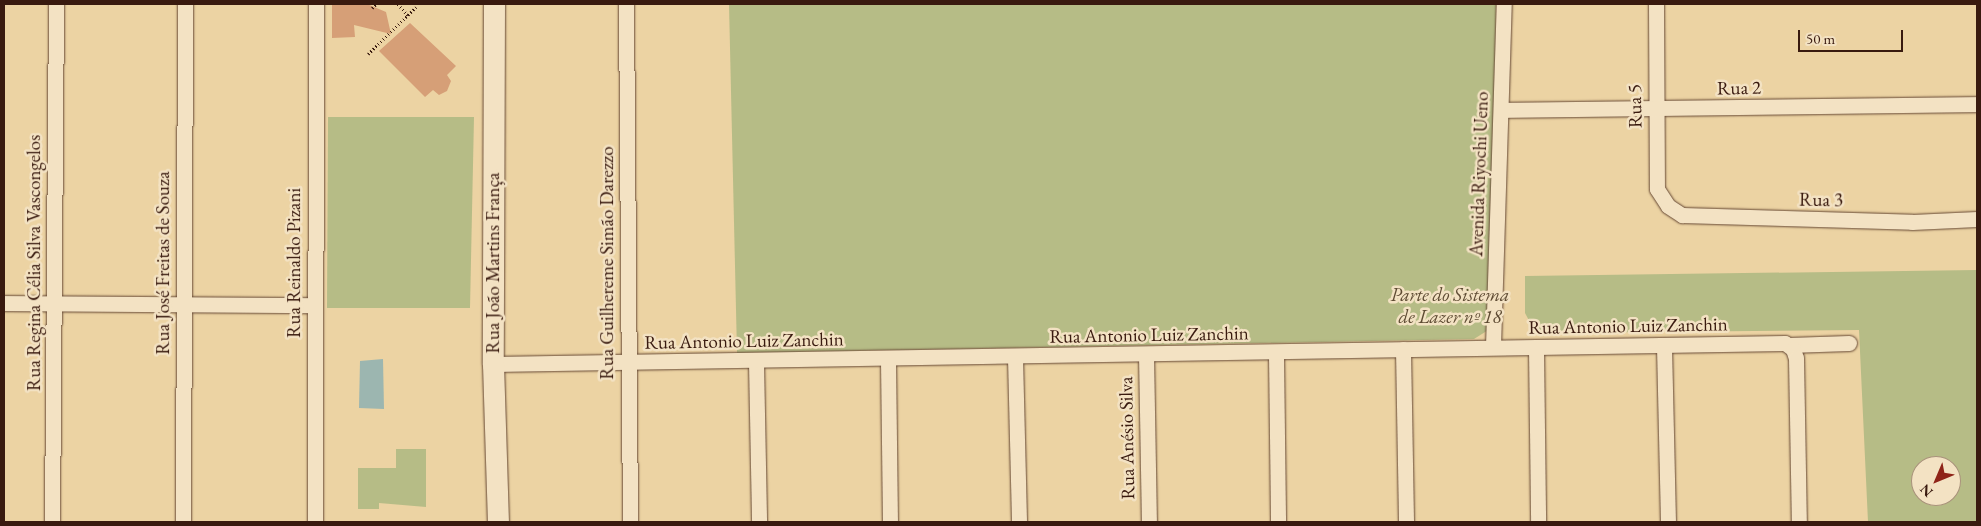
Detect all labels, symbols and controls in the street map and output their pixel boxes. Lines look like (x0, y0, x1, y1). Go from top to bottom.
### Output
scale bar (1801, 20, 1906, 52)
text: 50 m (1806, 29, 1835, 48)
street label: Rua 2 (1717, 76, 1761, 100)
street label: Rua 5 (1623, 84, 1647, 128)
street label: Avenida Riyochi Ueno (1465, 91, 1493, 257)
street label: Rua Regina Célia Silva Vascongelos (23, 135, 45, 391)
street label: Rua Guilhereme Simão Darezzo (596, 146, 618, 380)
street label: Rua José Freitas de Souza (152, 171, 174, 355)
street label: Rua João Martins França (482, 172, 504, 354)
street label: Rua Reinaldo Pizani (283, 188, 305, 338)
street label: Rua 3 (1799, 188, 1843, 212)
park label: Parte do Sistema de Lazer nº 18 (1391, 284, 1509, 328)
street label: Rua Antonio Luiz Zanchin (1528, 313, 1728, 339)
street label: Rua Antonio Luiz Zanchin (1049, 322, 1249, 348)
street label: Rua Antonio Luiz Zanchin (644, 328, 844, 354)
street label: Rua Anésio Silva (1115, 376, 1139, 500)
north arrow (1911, 456, 1961, 506)
text: N (1916, 481, 1936, 501)

